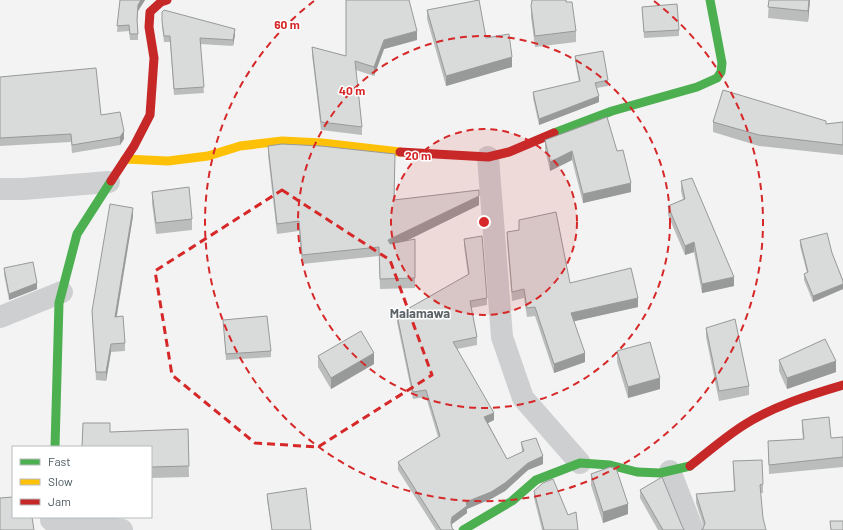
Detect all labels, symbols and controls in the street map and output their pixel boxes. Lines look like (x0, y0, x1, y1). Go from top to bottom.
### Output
text: 60 m (274, 17, 300, 31)
text: 40 m (339, 83, 365, 97)
text: 20 m (405, 148, 431, 162)
centre of rings (477, 215, 491, 229)
district label: Malamawa (390, 305, 450, 321)
legend (12, 446, 152, 518)
text: Fast (48, 454, 71, 468)
text: Slow (48, 474, 73, 488)
text: Jam (48, 494, 71, 508)

